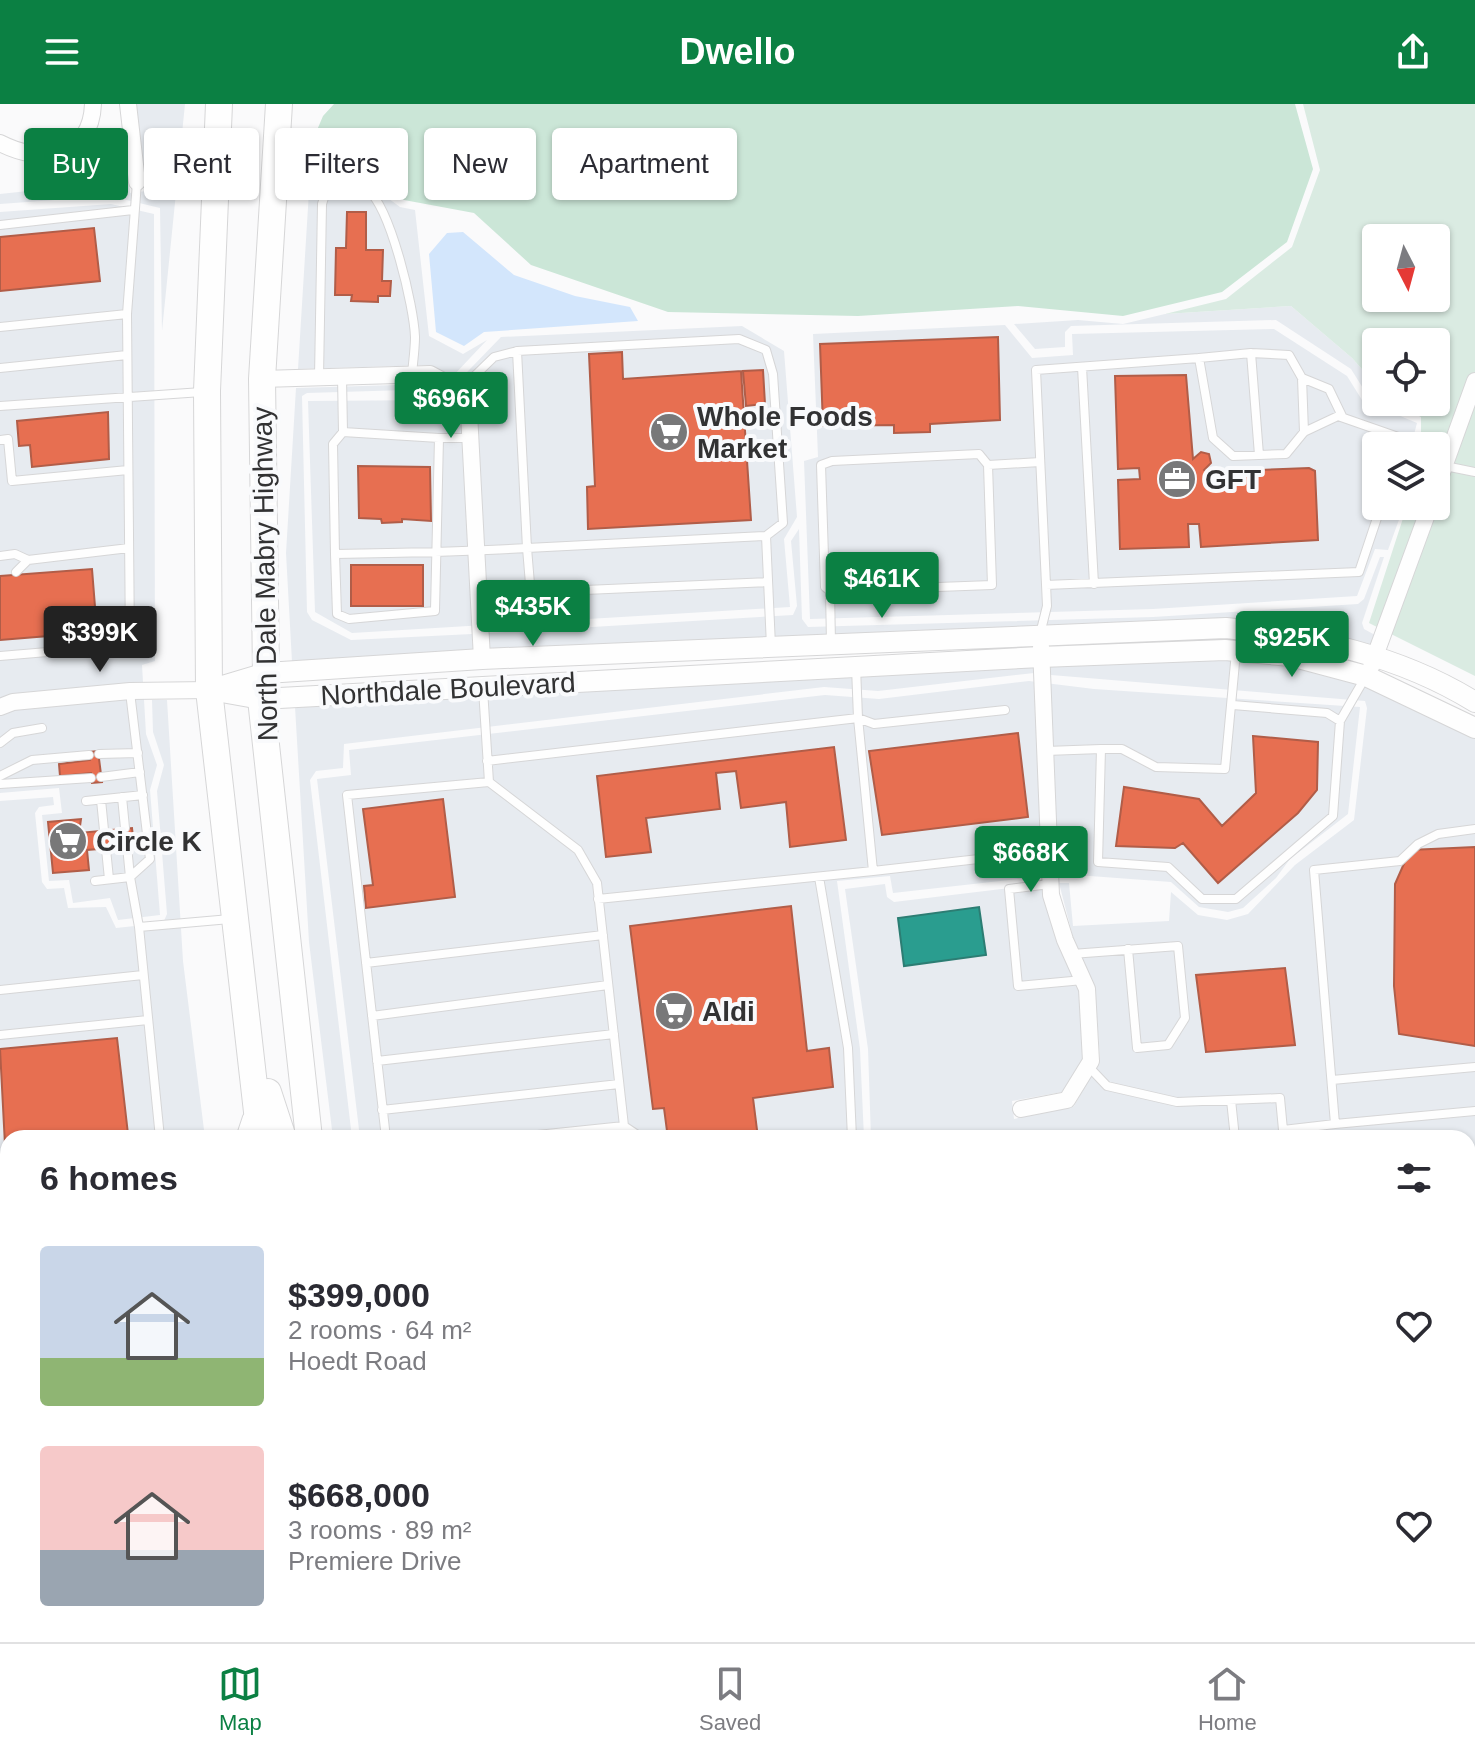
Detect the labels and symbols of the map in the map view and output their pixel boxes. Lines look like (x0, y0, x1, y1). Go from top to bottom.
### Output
north arrow (1362, 224, 1450, 312)
pin: $696K (395, 372, 507, 440)
place label: Whole Foods Market (697, 401, 873, 464)
street label: North Dale Mabry Highway (247, 406, 283, 742)
supermarket icon: Whole Foods Market (648, 411, 690, 453)
office icon: GFT (1156, 458, 1198, 500)
place label: GFT (1205, 464, 1261, 495)
pin: $461K (826, 552, 938, 620)
pin: $435K (477, 580, 589, 648)
pin: $399K (44, 606, 156, 674)
pin: $925K (1236, 611, 1348, 679)
street label: Northdale Boulevard (320, 667, 576, 711)
supermarket icon: Circle K (47, 820, 89, 862)
place label: Circle K (96, 826, 202, 857)
pin: $668K (975, 826, 1087, 894)
supermarket icon: Aldi (653, 990, 695, 1032)
place label: Aldi (702, 996, 755, 1027)

